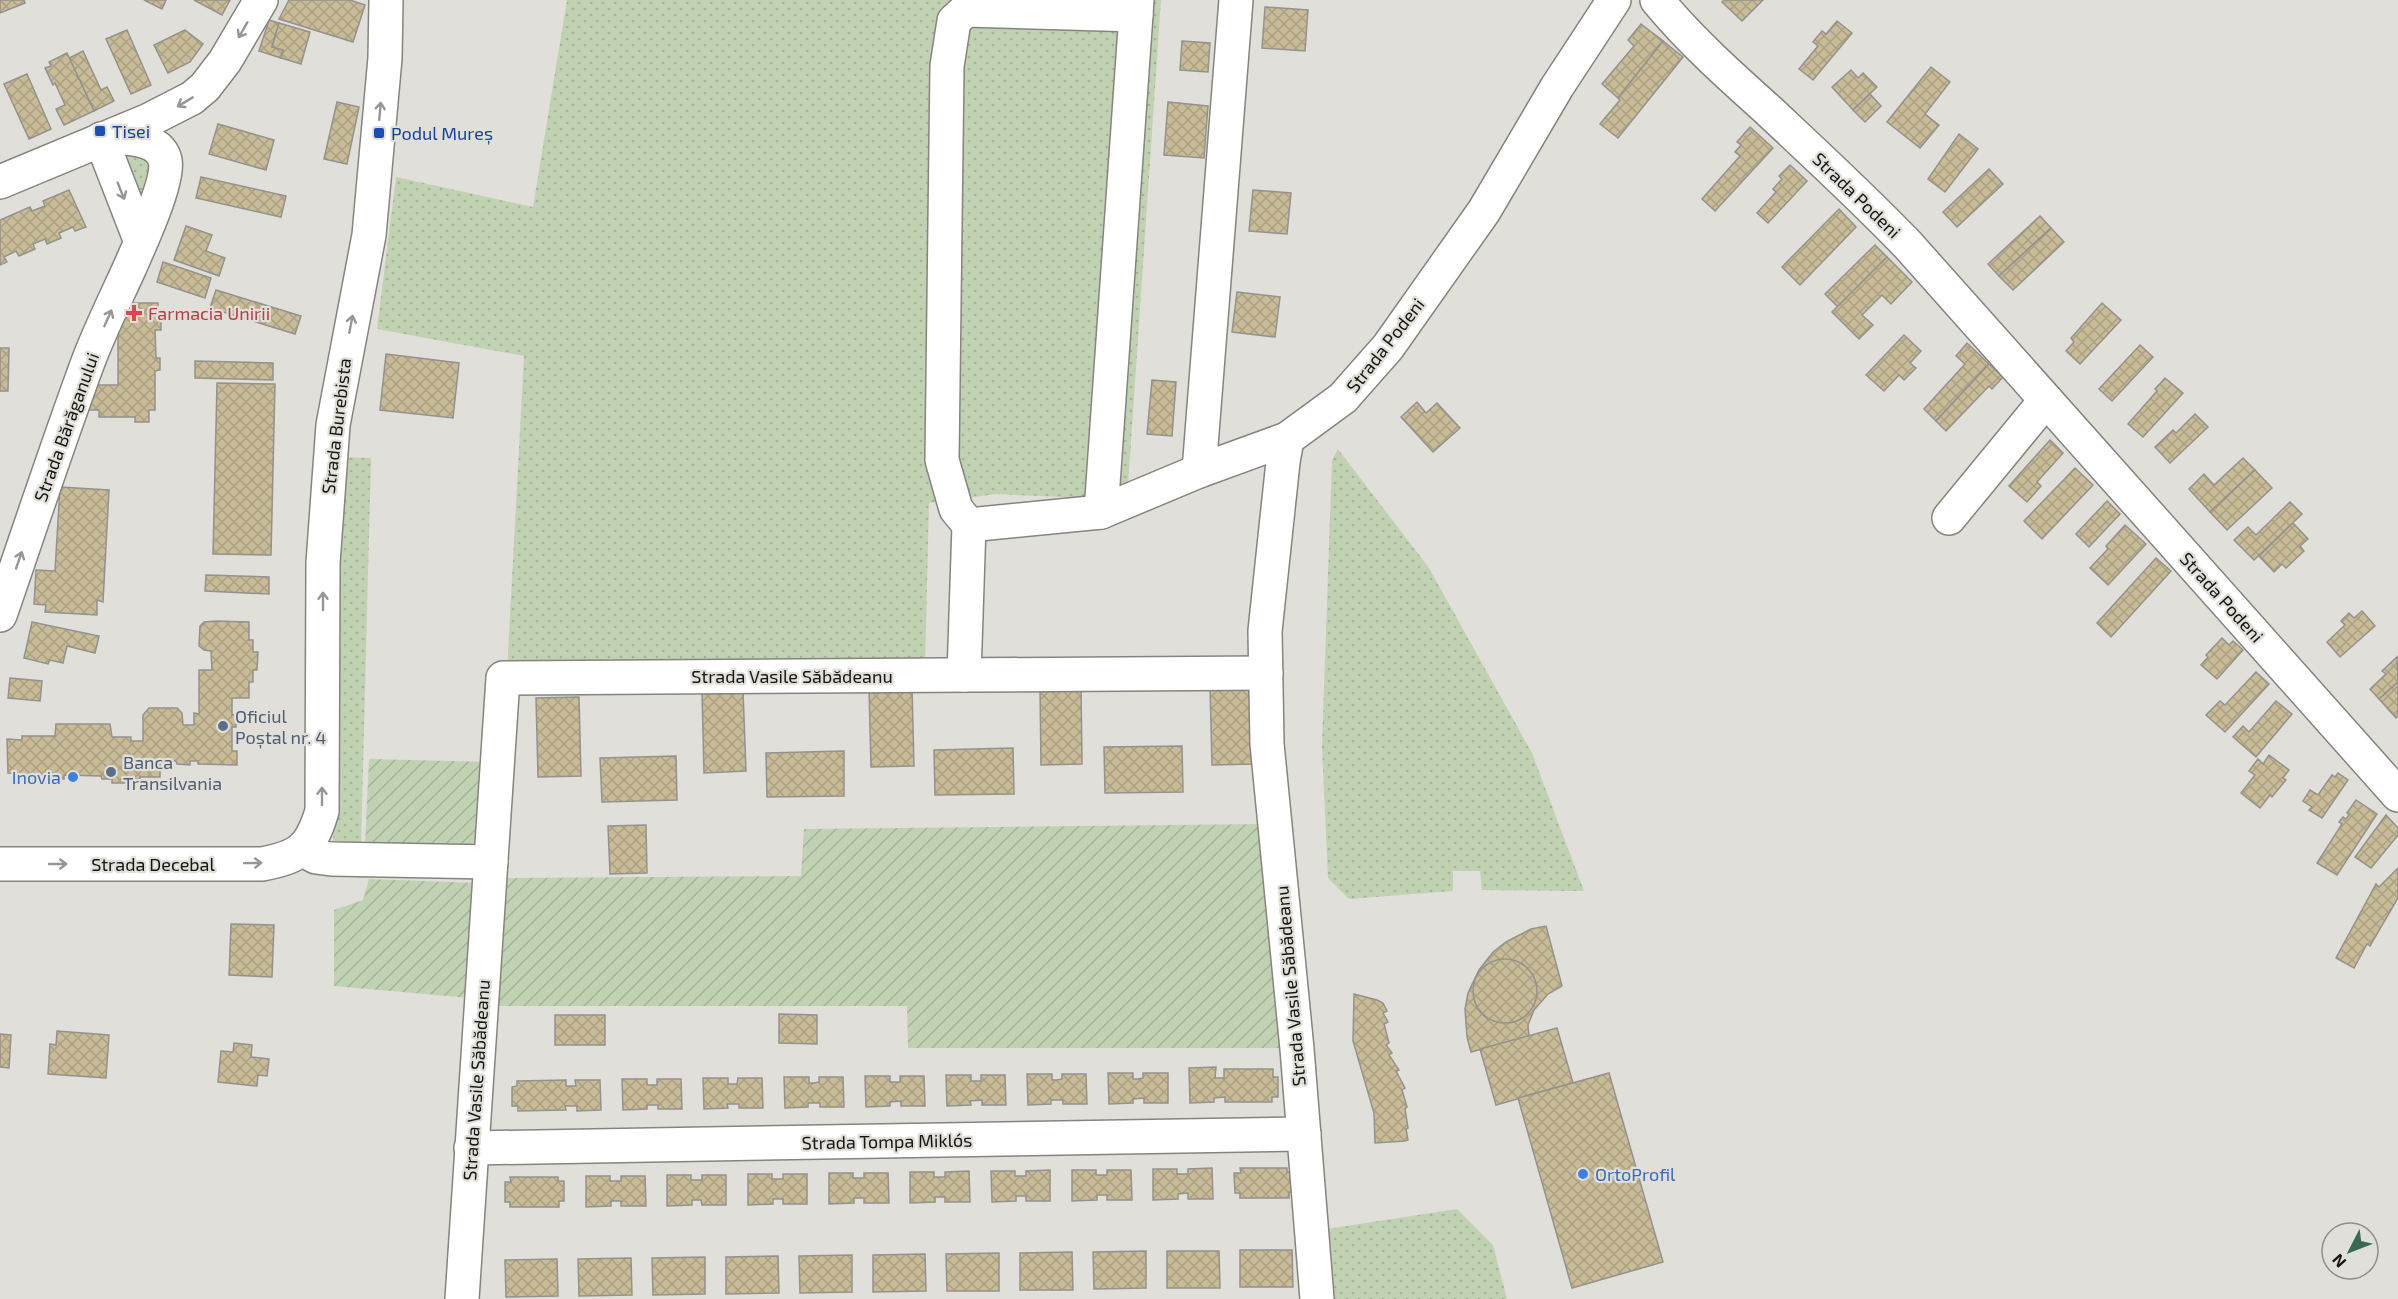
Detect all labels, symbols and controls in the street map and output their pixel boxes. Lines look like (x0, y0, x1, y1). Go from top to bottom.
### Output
one-way arrow (237, 21, 248, 39)
one-way arrow (177, 96, 194, 108)
one-way arrow (375, 101, 386, 121)
place label: Tisei (112, 120, 150, 142)
place label: Podul Mureș (391, 122, 493, 145)
marker: Tisei (93, 124, 107, 138)
marker: Podul Mureș (372, 126, 386, 140)
street label: Strada Podeni (1808, 148, 1906, 242)
one-way arrow (116, 181, 127, 199)
street label: Strada Podeni (1341, 293, 1429, 397)
place label: Farmacia Unirii (148, 302, 270, 324)
marker: Farmacia Unirii (125, 304, 143, 322)
one-way arrow (102, 309, 114, 327)
one-way arrow (346, 315, 357, 335)
street label: Strada Bărăganului (29, 350, 103, 504)
street label: Strada Burebista (317, 357, 355, 495)
street label: Strada Podeni (2176, 547, 2268, 647)
one-way arrow (14, 551, 25, 570)
one-way arrow (317, 592, 329, 612)
street label: Strada Vasile Săbădeanu (691, 665, 893, 687)
place label: Oficiul Poștal nr. 4 (235, 705, 326, 749)
marker: Oficiul Poștal nr. 4 (216, 719, 230, 733)
place label: Banca Transilvania (123, 751, 222, 794)
marker: Banca Transilvania (104, 765, 118, 779)
place label: Inovia (12, 766, 61, 788)
marker: Inovia (66, 770, 80, 784)
one-way arrow (316, 787, 328, 807)
street label: Strada Decebal (91, 853, 215, 875)
one-way arrow (48, 858, 68, 870)
one-way arrow (243, 858, 263, 869)
street label: Strada Vasile Săbădeanu (1270, 885, 1310, 1087)
street label: Strada Vasile Săbădeanu (458, 979, 494, 1181)
street label: Strada Tompa Miklós (802, 1129, 972, 1153)
place label: OrtoProfil (1595, 1163, 1676, 1185)
marker: OrtoProfil (1576, 1167, 1590, 1181)
north arrow (2320, 1221, 2380, 1281)
text: N (2328, 1251, 2349, 1272)

